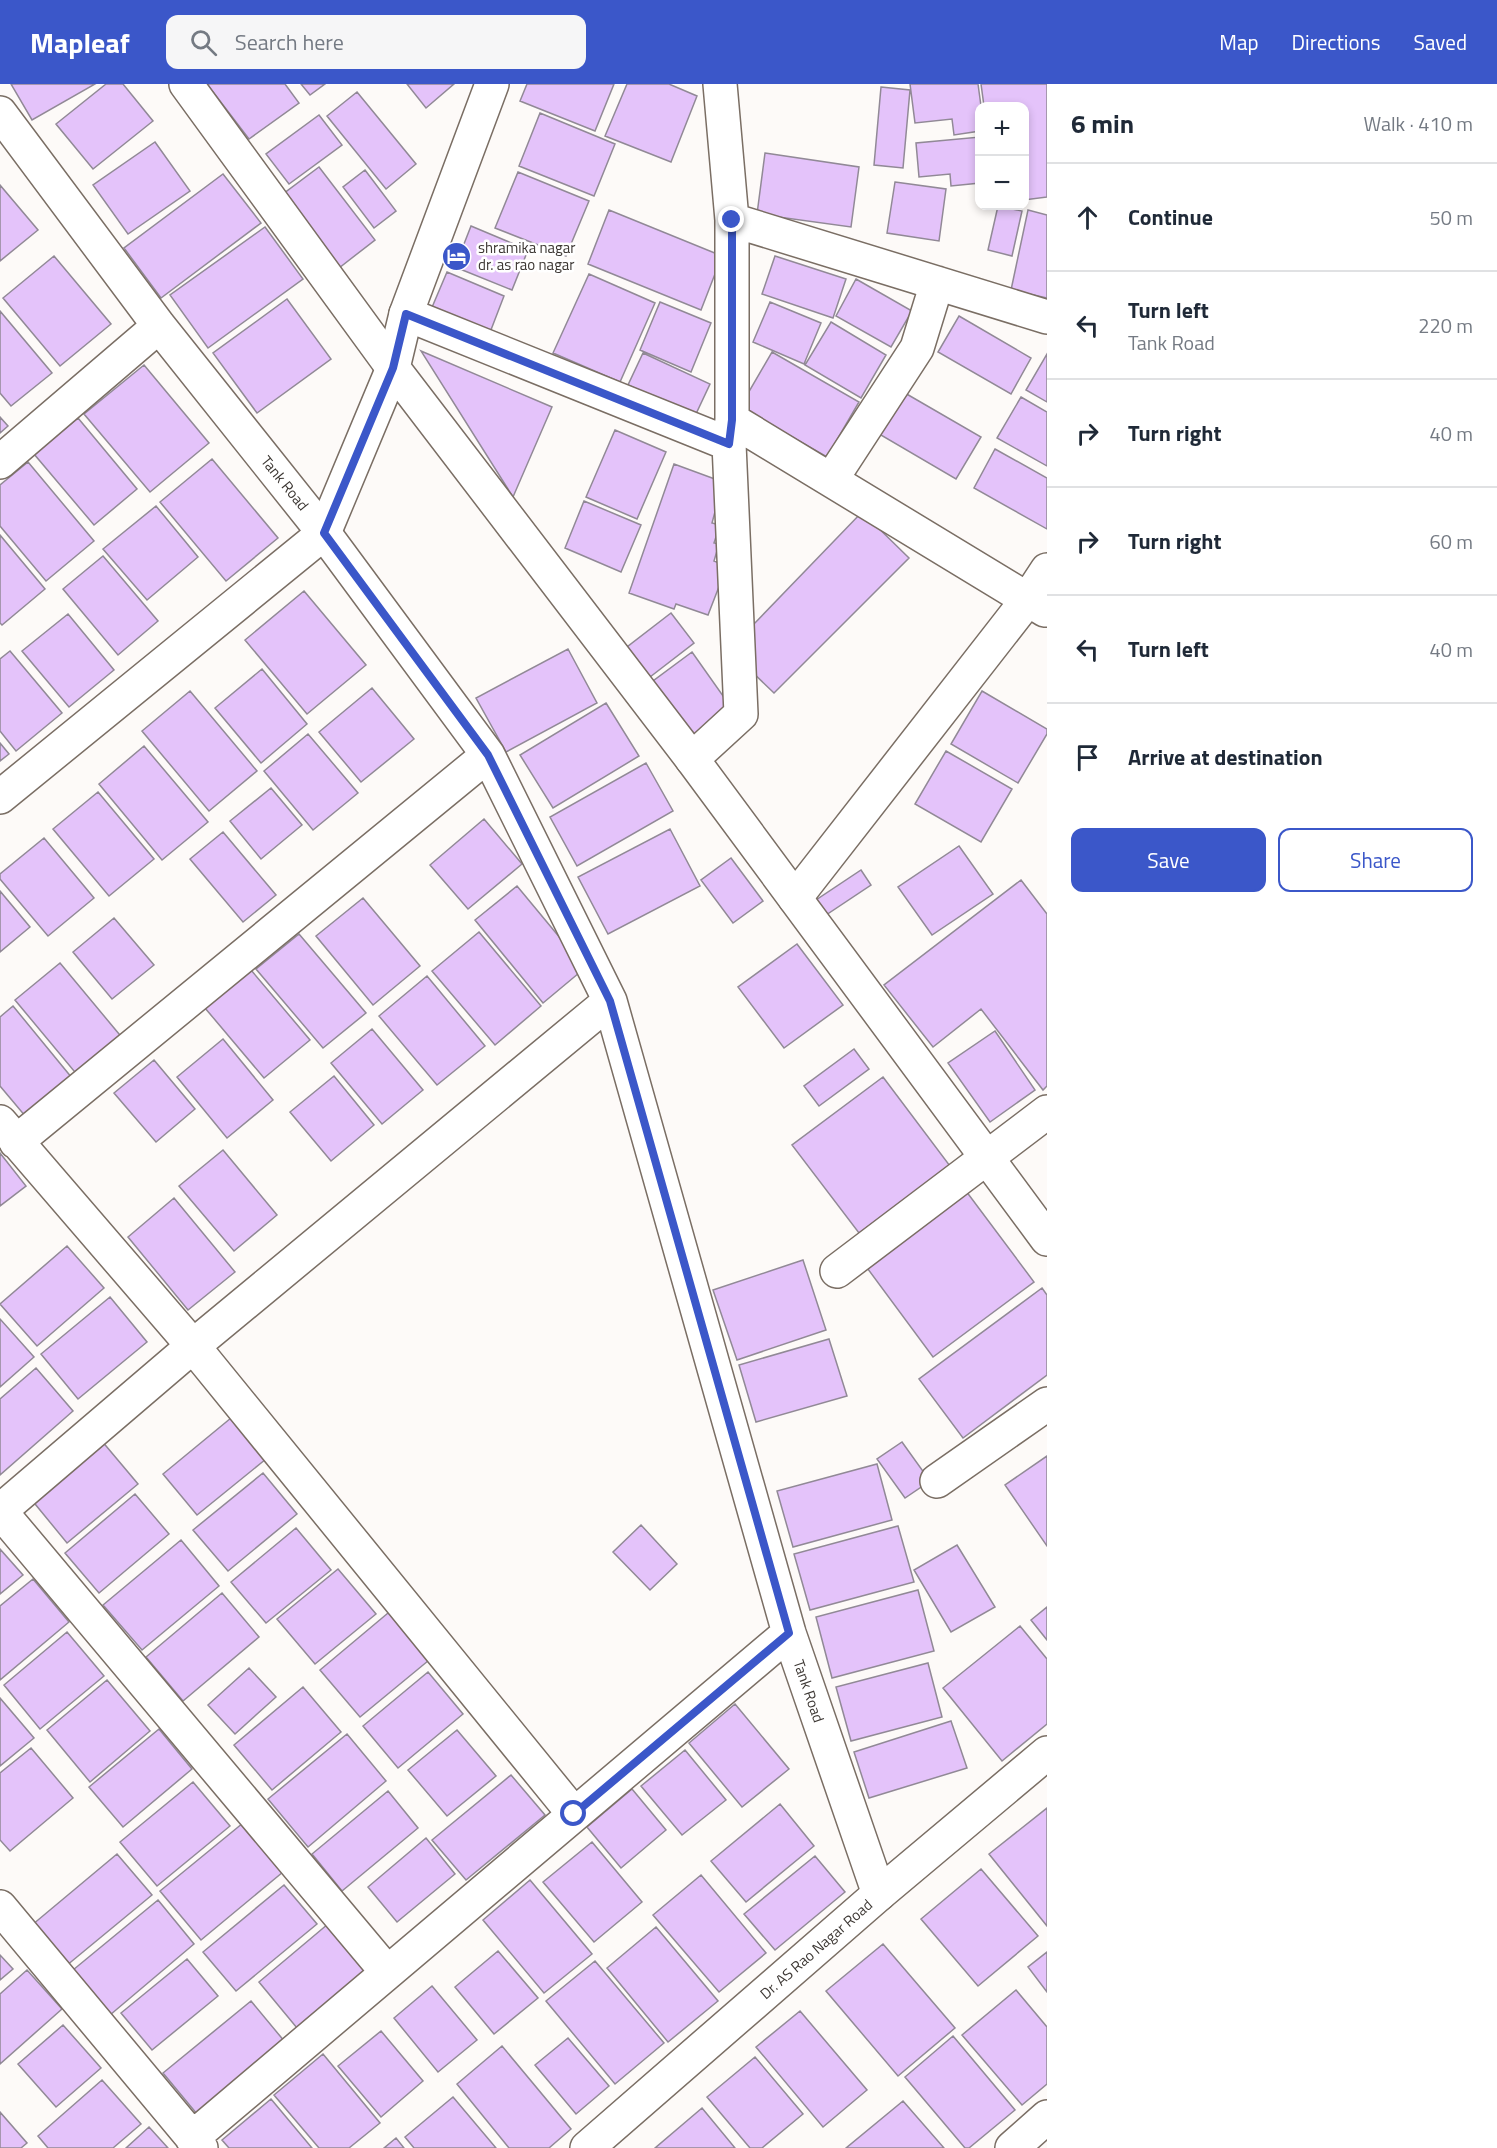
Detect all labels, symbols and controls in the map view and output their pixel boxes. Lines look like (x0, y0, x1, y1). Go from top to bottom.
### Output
search box (166, 15, 586, 69)
text: Mapleaf (30, 21, 130, 64)
text: Search here (235, 25, 344, 59)
icon: search (187, 26, 220, 59)
text: Map (1219, 26, 1259, 58)
text: Directions (1292, 26, 1381, 58)
text: Saved (1414, 26, 1467, 58)
map controls (975, 102, 1029, 210)
button: + (975, 102, 1029, 156)
text: 6 min (1071, 104, 1134, 143)
text: Walk · 410 m (1364, 108, 1473, 139)
button: − (975, 156, 1029, 210)
text: Continue (1128, 200, 1213, 234)
icon: ahead (1071, 201, 1104, 234)
text: 50 m (1429, 202, 1473, 233)
route end (718, 206, 744, 232)
place label: shramika nagar dr. as rao nagar (478, 236, 576, 276)
hotel icon: shramika nagar dr. as rao nagar (441, 240, 473, 272)
text: Turn left (1128, 293, 1209, 327)
icon: left (1071, 309, 1104, 342)
text: 220 m (1418, 310, 1473, 341)
text: Tank Road (1128, 327, 1215, 358)
text: Turn right (1128, 416, 1222, 450)
icon: right (1071, 417, 1104, 450)
text: 40 m (1429, 418, 1473, 449)
street label: Tank Road (256, 450, 314, 516)
text: Turn right (1128, 524, 1222, 558)
icon: right (1071, 525, 1104, 558)
text: 60 m (1429, 526, 1473, 557)
text: Turn left (1128, 632, 1209, 666)
icon: left (1071, 633, 1104, 666)
text: 40 m (1429, 634, 1473, 665)
text: Arrive at destination (1128, 740, 1323, 774)
icon: arrive (1071, 741, 1104, 774)
button: Save (1071, 828, 1266, 892)
button: Share (1278, 828, 1473, 892)
street label: Tank Road (788, 1656, 830, 1726)
route start (560, 1800, 586, 1826)
street label: Dr. AS Rao Nagar Road (755, 1894, 877, 2004)

